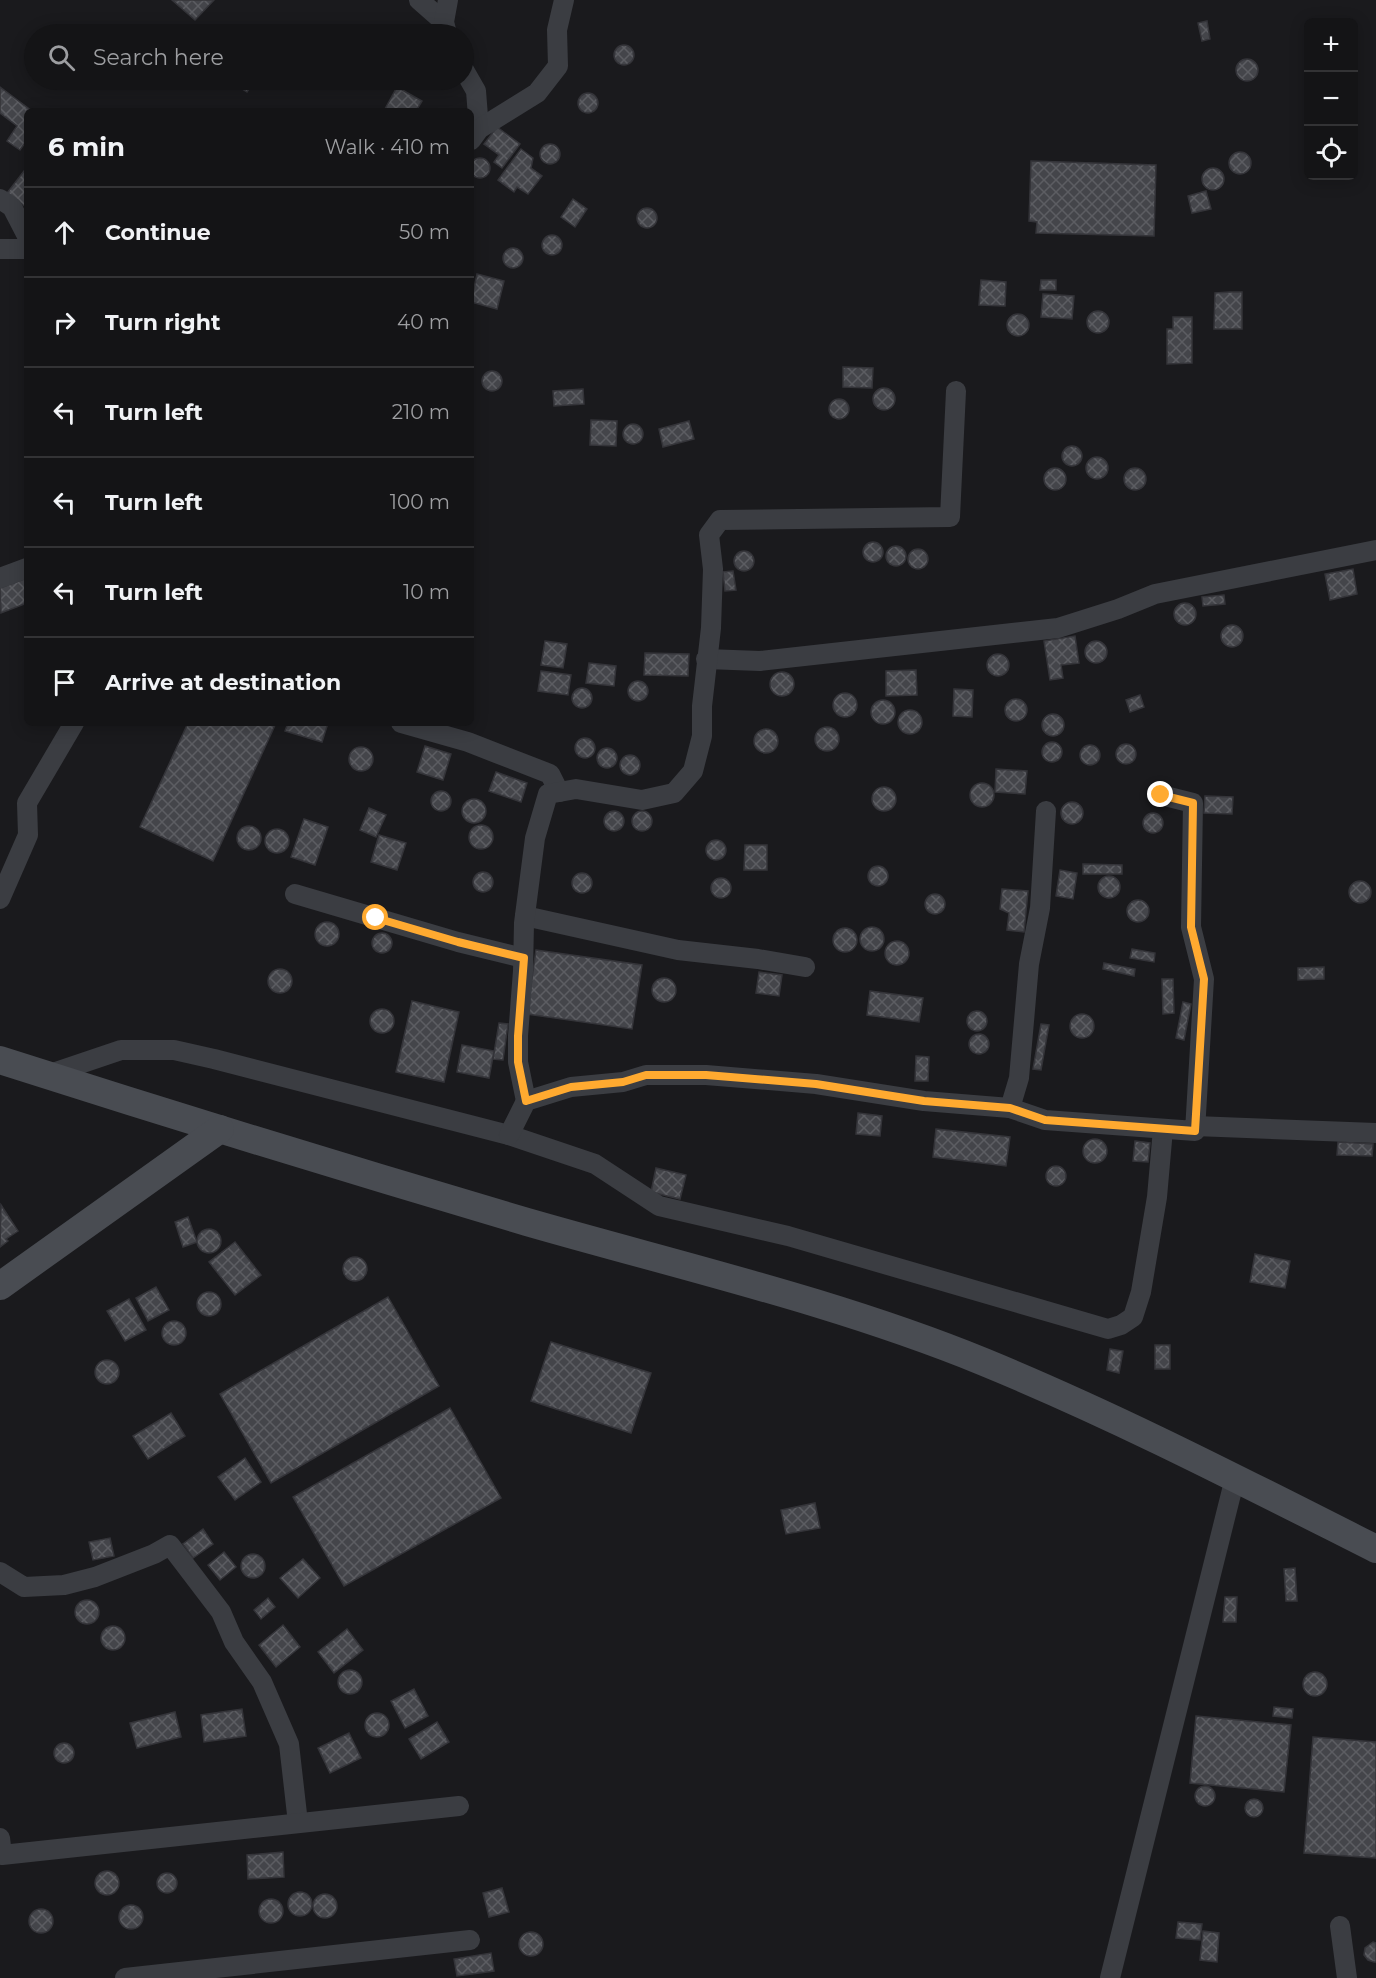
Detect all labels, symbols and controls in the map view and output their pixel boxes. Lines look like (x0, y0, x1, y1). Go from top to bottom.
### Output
map controls (1304, 18, 1358, 180)
button: + (1304, 18, 1358, 72)
search box (24, 24, 474, 90)
icon: search (45, 41, 78, 74)
text: Search here (93, 44, 224, 71)
button: − (1304, 72, 1358, 126)
button: locate (1304, 126, 1358, 180)
text: 6 min (48, 131, 125, 163)
text: Walk · 410 m (325, 135, 450, 159)
icon: ahead (48, 216, 81, 249)
text: Continue (105, 219, 211, 246)
text: 50 m (399, 220, 450, 244)
icon: right (48, 306, 81, 339)
text: Turn right (105, 309, 220, 336)
text: 40 m (397, 310, 450, 334)
icon: left (48, 396, 81, 429)
text: Turn left (105, 399, 203, 426)
text: 210 m (392, 400, 450, 424)
icon: left (48, 486, 81, 519)
text: Turn left (105, 489, 203, 516)
text: 100 m (390, 490, 450, 514)
icon: left (48, 576, 81, 609)
text: Turn left (105, 579, 203, 606)
text: 10 m (403, 580, 450, 604)
icon: arrive (48, 666, 81, 699)
text: Arrive at destination (105, 669, 341, 696)
route end (1147, 781, 1173, 807)
route start (362, 904, 388, 930)

